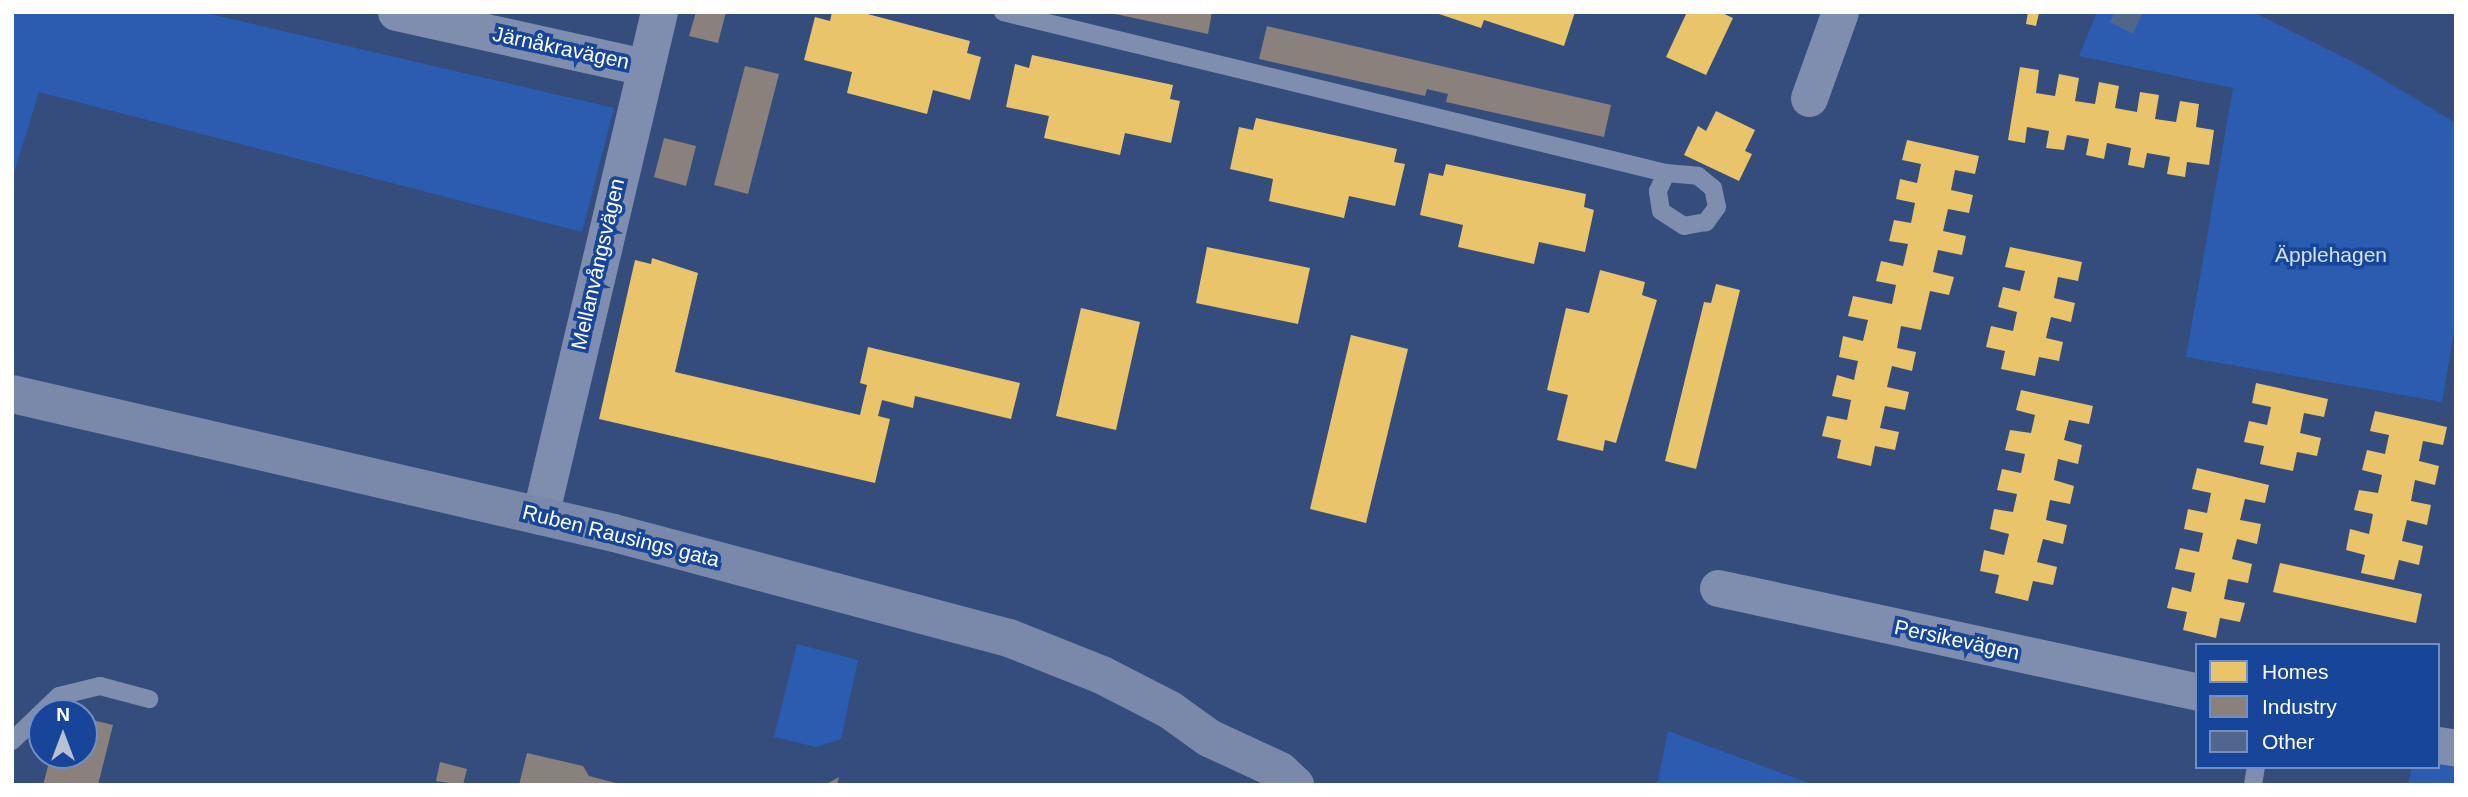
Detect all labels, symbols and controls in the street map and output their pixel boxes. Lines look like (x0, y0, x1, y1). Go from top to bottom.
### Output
street label: Järnåkravägen (490, 21, 632, 75)
street label: Mellanvångsvägen (566, 176, 630, 352)
park label: Äpplehagen (2275, 242, 2387, 268)
street label: Ruben Rausings gata (520, 499, 722, 573)
street label: Persikevägen (1892, 614, 2022, 666)
legend (2195, 643, 2440, 769)
text: Homes (2262, 660, 2329, 683)
text: Industry (2262, 695, 2337, 718)
north arrow (28, 699, 98, 769)
text: N (56, 704, 70, 725)
text: Other (2262, 730, 2315, 753)

